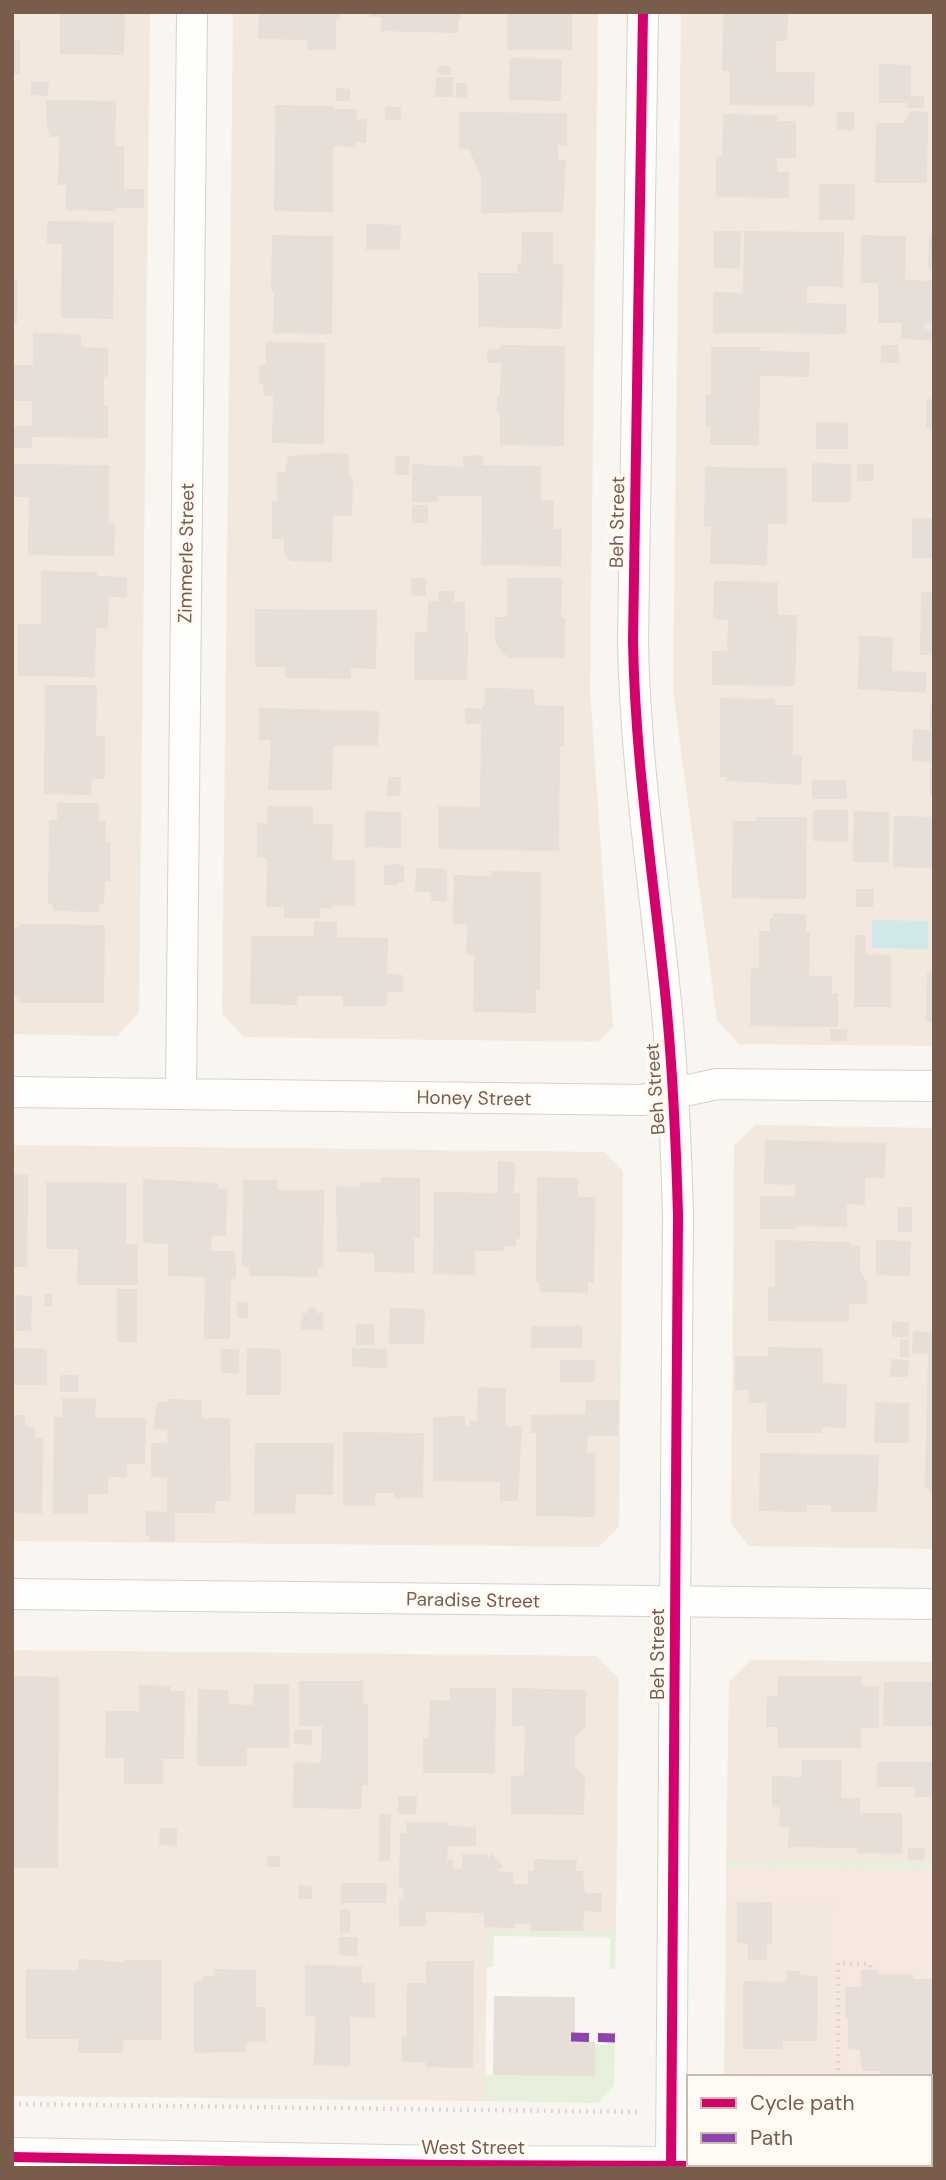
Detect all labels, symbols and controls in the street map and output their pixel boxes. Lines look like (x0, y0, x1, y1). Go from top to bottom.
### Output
street label: Beh Street (604, 476, 630, 568)
street label: Zimmerle Street (172, 483, 200, 623)
street label: Beh Street (639, 1042, 671, 1136)
street label: Honey Street (416, 1084, 532, 1112)
street label: Paradise Street (406, 1586, 540, 1614)
street label: Beh Street (645, 1608, 670, 1700)
legend (687, 2075, 932, 2166)
text: Cycle path (750, 2089, 855, 2117)
text: Path (750, 2124, 793, 2152)
street label: West Street (421, 2135, 525, 2160)

